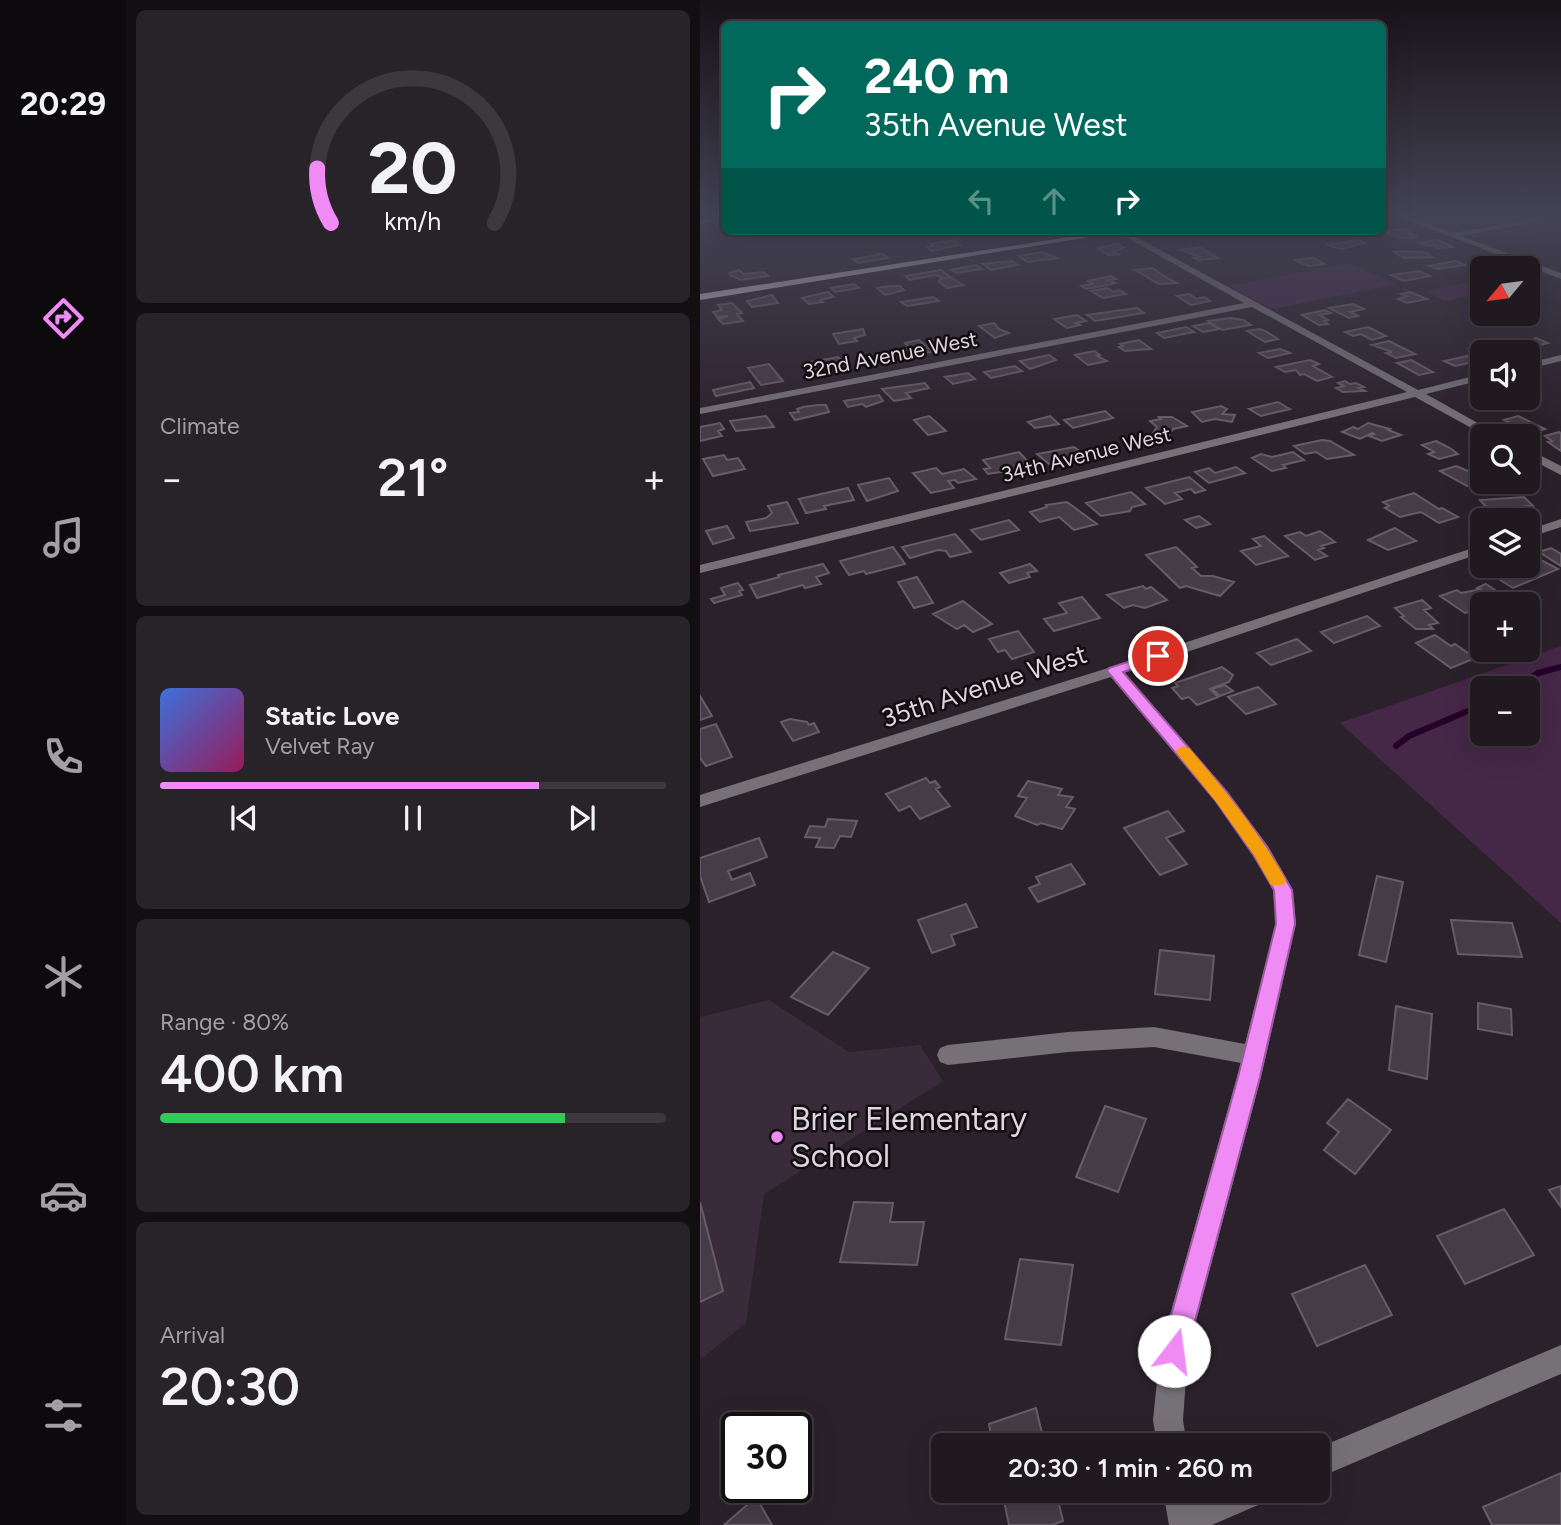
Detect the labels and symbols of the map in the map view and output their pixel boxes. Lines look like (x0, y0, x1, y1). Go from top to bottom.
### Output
north arrow (1470, 256, 1540, 326)
street label: 32nd Avenue West (801, 326, 979, 384)
street label: 34th Avenue West (999, 421, 1173, 487)
pin (1128, 626, 1188, 686)
street label: 35th Avenue West (877, 638, 1091, 734)
place label: Brier Elementary School (791, 1100, 1027, 1175)
marker: Brier Elementary School (769, 1129, 785, 1145)
position arrow (1137, 1314, 1211, 1388)
speed limit sign: 30 (721, 1412, 812, 1503)

